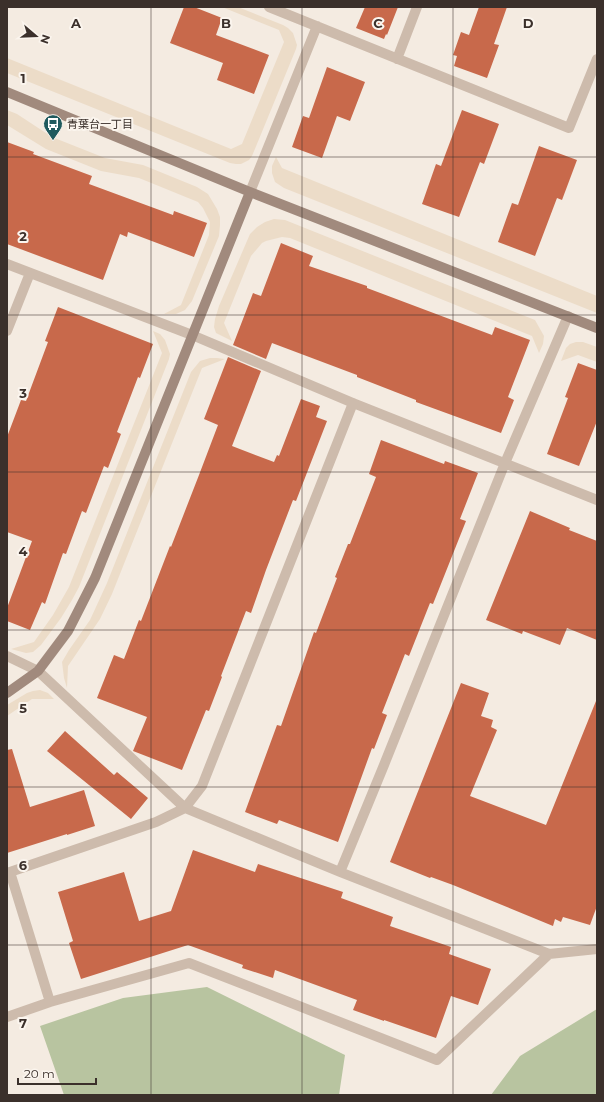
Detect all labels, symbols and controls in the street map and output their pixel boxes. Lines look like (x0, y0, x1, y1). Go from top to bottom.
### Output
text: A (70, 15, 82, 31)
text: B (221, 15, 231, 31)
text: C (373, 15, 383, 31)
text: D (523, 15, 534, 31)
north arrow (16, 16, 56, 56)
text: N (37, 33, 54, 46)
text: 1 (20, 70, 26, 86)
bus stop icon: 青葉台一丁目 (42, 113, 64, 141)
place label: 青葉台一丁目 (67, 117, 133, 131)
text: 2 (19, 228, 27, 244)
text: 3 (18, 385, 27, 401)
text: 4 (19, 543, 28, 559)
text: 5 (19, 700, 27, 716)
text: 6 (19, 857, 28, 873)
text: 7 (19, 1015, 27, 1031)
scale bar (18, 1060, 96, 1086)
text: 20 m (24, 1066, 55, 1081)

